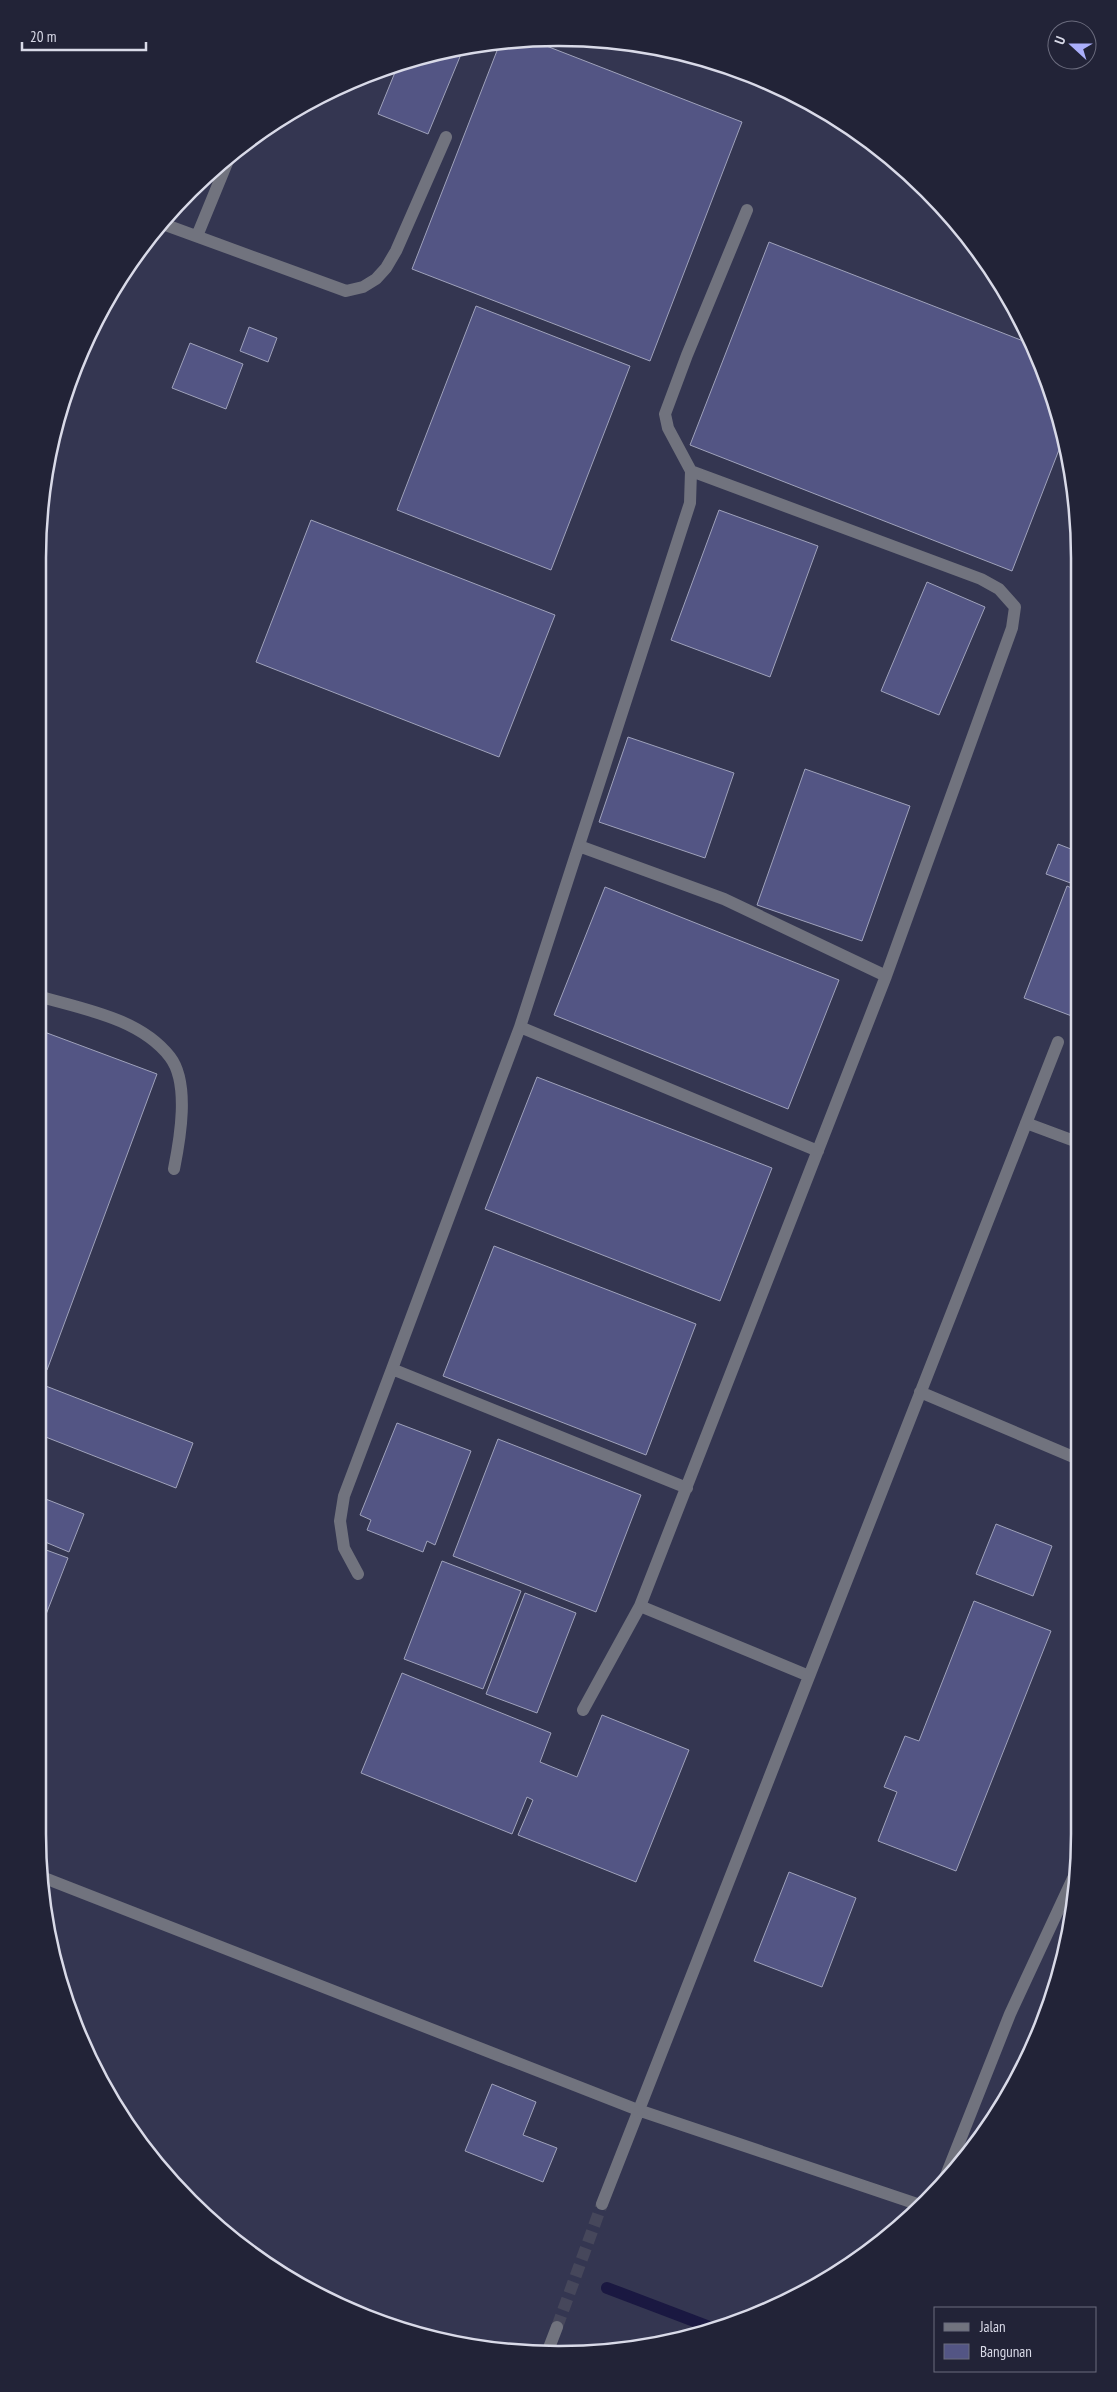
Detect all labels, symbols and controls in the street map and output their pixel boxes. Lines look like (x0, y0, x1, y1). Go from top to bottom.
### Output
scale bar (22, 20, 146, 52)
north arrow (1047, 20, 1097, 70)
text: 20 m (30, 27, 56, 46)
text: U (1050, 34, 1070, 47)
legend (934, 2307, 1097, 2372)
text: Jalan (979, 2317, 1006, 2336)
text: Bangunan (980, 2342, 1032, 2361)

